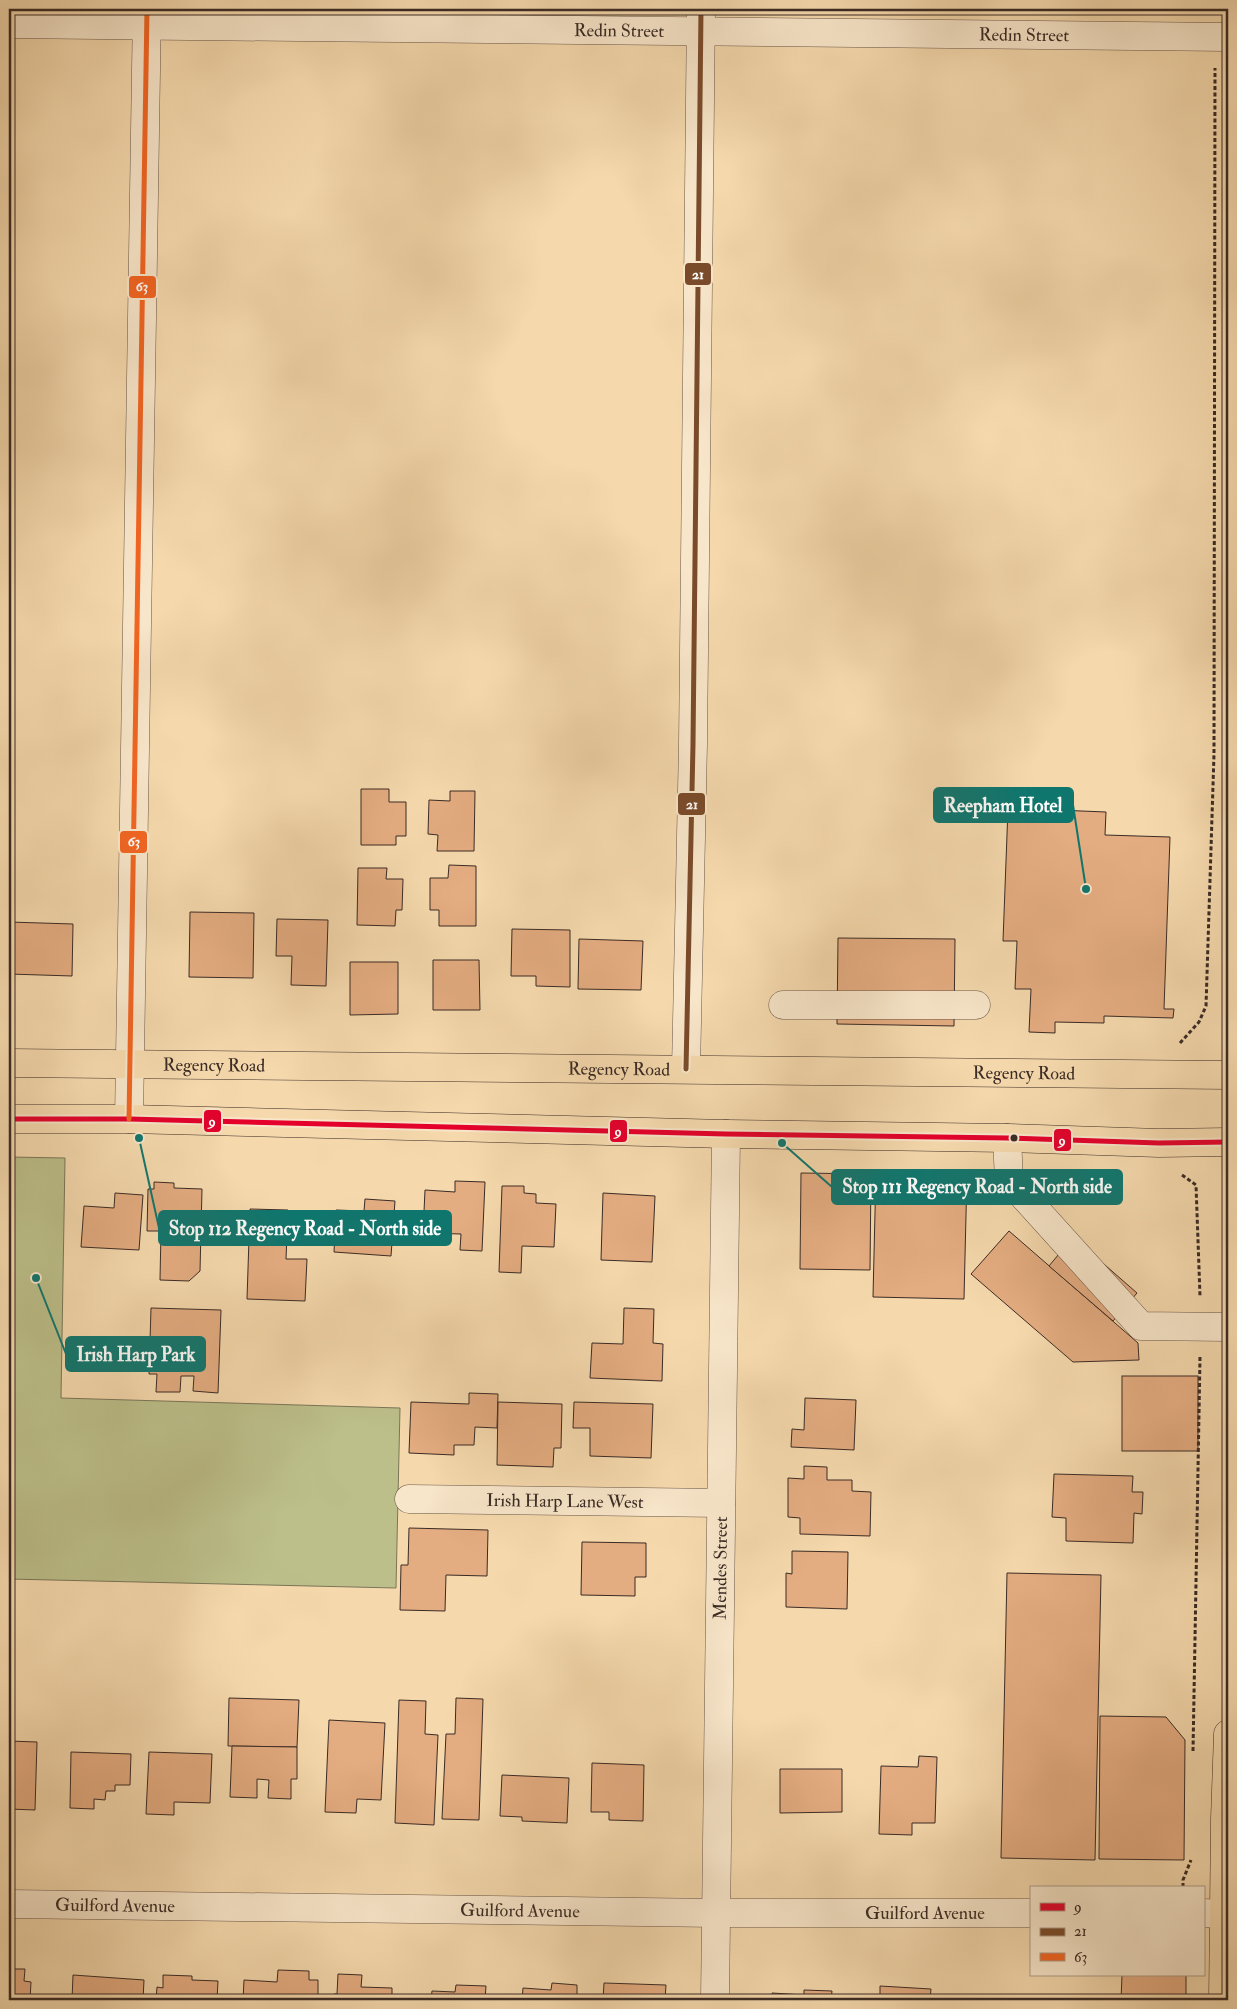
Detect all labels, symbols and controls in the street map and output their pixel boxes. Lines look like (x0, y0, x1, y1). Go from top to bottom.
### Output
street label: Redin Street (574, 19, 664, 43)
street label: Redin Street (979, 23, 1069, 47)
line badge: 21 (684, 262, 712, 286)
text: 21 (692, 266, 704, 283)
line badge: 63 (128, 275, 157, 299)
text: 63 (136, 278, 148, 295)
callout: Reepham Hotel (934, 788, 1073, 822)
line badge: 21 (677, 792, 706, 816)
text: Reepham Hotel (944, 794, 1063, 819)
text: 21 (686, 796, 698, 813)
line badge: 63 (119, 830, 148, 854)
text: 63 (128, 833, 140, 850)
street label: Regency Road (163, 1054, 266, 1078)
street label: Regency Road (568, 1058, 670, 1082)
street label: Regency Road (973, 1061, 1075, 1085)
line badge: 9 (203, 1109, 222, 1133)
text: 9 (206, 1113, 216, 1130)
line badge: 9 (609, 1119, 628, 1143)
text: 9 (612, 1123, 622, 1140)
line badge: 9 (1053, 1128, 1072, 1152)
text: 9 (1056, 1132, 1066, 1149)
unlabelled marker (1009, 1133, 1019, 1143)
callout: Stop 111 Regency Road - North side (832, 1170, 1122, 1204)
text: Stop 111 Regency Road - North side (842, 1175, 1112, 1200)
callout: Stop 112 Regency Road - North side (159, 1211, 451, 1245)
text: Stop 112 Regency Road - North side (169, 1217, 441, 1242)
callout: Irish Harp Park (66, 1337, 205, 1371)
text: Irish Harp Park (77, 1343, 196, 1368)
street label: Irish Harp Lane West (486, 1489, 644, 1514)
street label: Mendes Street (709, 1516, 733, 1620)
legend (1030, 1886, 1204, 1976)
street label: Guilford Avenue (55, 1894, 175, 1918)
text: 9 (1073, 1898, 1082, 1917)
street label: Guilford Avenue (460, 1899, 580, 1923)
street label: Guilford Avenue (865, 1902, 985, 1925)
text: 21 (1074, 1922, 1087, 1941)
text: 63 (1074, 1948, 1087, 1967)

